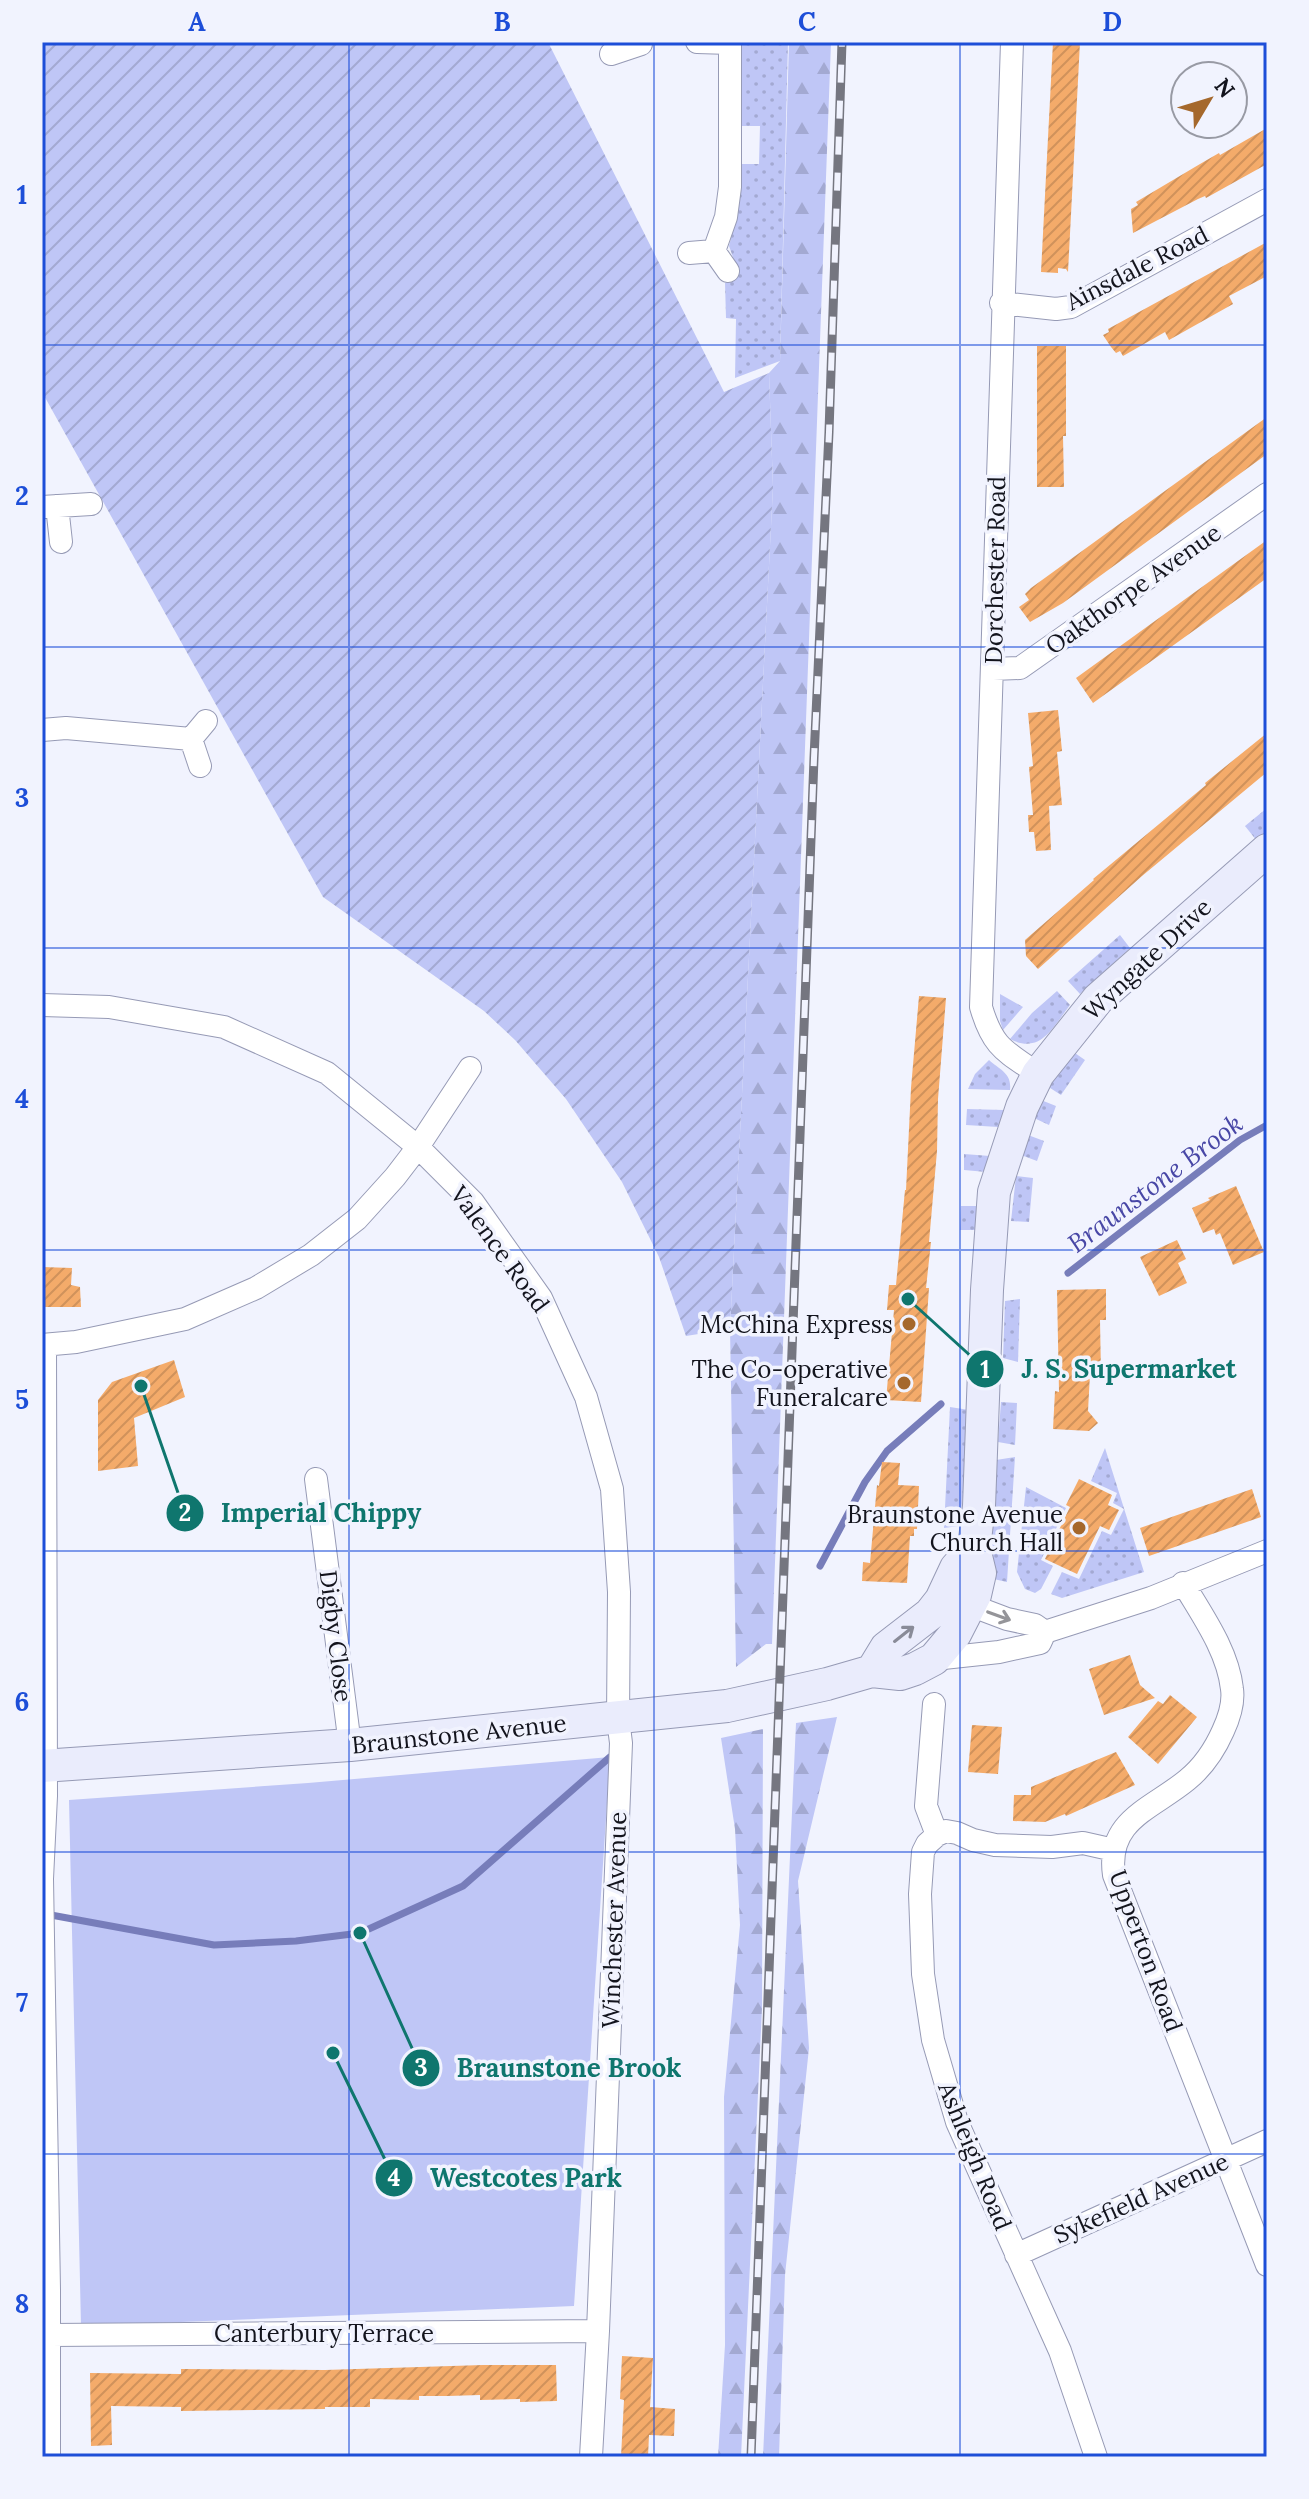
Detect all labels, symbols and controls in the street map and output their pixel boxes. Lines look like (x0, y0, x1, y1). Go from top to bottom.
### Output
text: A (188, 5, 206, 38)
text: B (493, 5, 511, 38)
text: C (798, 5, 816, 38)
text: D (1102, 5, 1122, 38)
north arrow (1169, 60, 1249, 140)
text: N (1208, 72, 1241, 103)
text: 1 (17, 178, 27, 211)
street label: Ainsdale Road (1060, 219, 1213, 318)
street label: Dorchester Road (978, 476, 1012, 664)
text: 2 (15, 479, 29, 512)
street label: Oakthorpe Avenue (1039, 517, 1227, 661)
text: 3 (15, 781, 29, 814)
street label: Wyngate Drive (1076, 891, 1218, 1027)
text: 4 (15, 1082, 29, 1115)
water label: Braunstone Brook (1061, 1106, 1249, 1260)
street label: Valence Road (443, 1179, 556, 1318)
place label: McChina Express (700, 1309, 893, 1340)
marker: McChina Express (900, 1315, 918, 1333)
callout: J. S. Supermarket (965, 1344, 1252, 1394)
text: J. S. Supermarket (1021, 1352, 1238, 1385)
place label: The Co-operative Funeralcare (692, 1354, 888, 1413)
text: 1 (980, 1354, 990, 1385)
marker: The Co-operative Funeralcare (895, 1374, 913, 1392)
text: 5 (15, 1383, 29, 1416)
callout: Imperial Chippy (165, 1488, 438, 1538)
text: Imperial Chippy (221, 1496, 422, 1529)
text: 2 (179, 1497, 191, 1528)
place label: Braunstone Avenue Church Hall (847, 1499, 1063, 1558)
marker: Braunstone Avenue Church Hall (1070, 1519, 1088, 1537)
street label: Digby Close (313, 1568, 359, 1704)
one-way arrow (987, 1609, 1012, 1624)
one-way arrow (893, 1625, 914, 1643)
text: 6 (15, 1685, 29, 1718)
street label: Braunstone Avenue (350, 1707, 568, 1761)
street label: Winchester Avenue (595, 1811, 633, 2029)
street label: Upperton Road (1102, 1866, 1190, 2036)
text: 7 (16, 1986, 28, 2019)
callout: Braunstone Brook (401, 2043, 698, 2093)
text: Braunstone Brook (457, 2051, 681, 2084)
text: 3 (414, 2052, 428, 2083)
street label: Ashleigh Road (931, 2076, 1019, 2235)
street label: Sykefield Avenue (1049, 2146, 1233, 2250)
callout: Westcotes Park (374, 2153, 638, 2203)
text: Westcotes Park (430, 2161, 622, 2194)
text: 4 (387, 2162, 401, 2193)
text: 8 (15, 2287, 29, 2320)
street label: Canterbury Terrace (214, 2318, 434, 2349)

